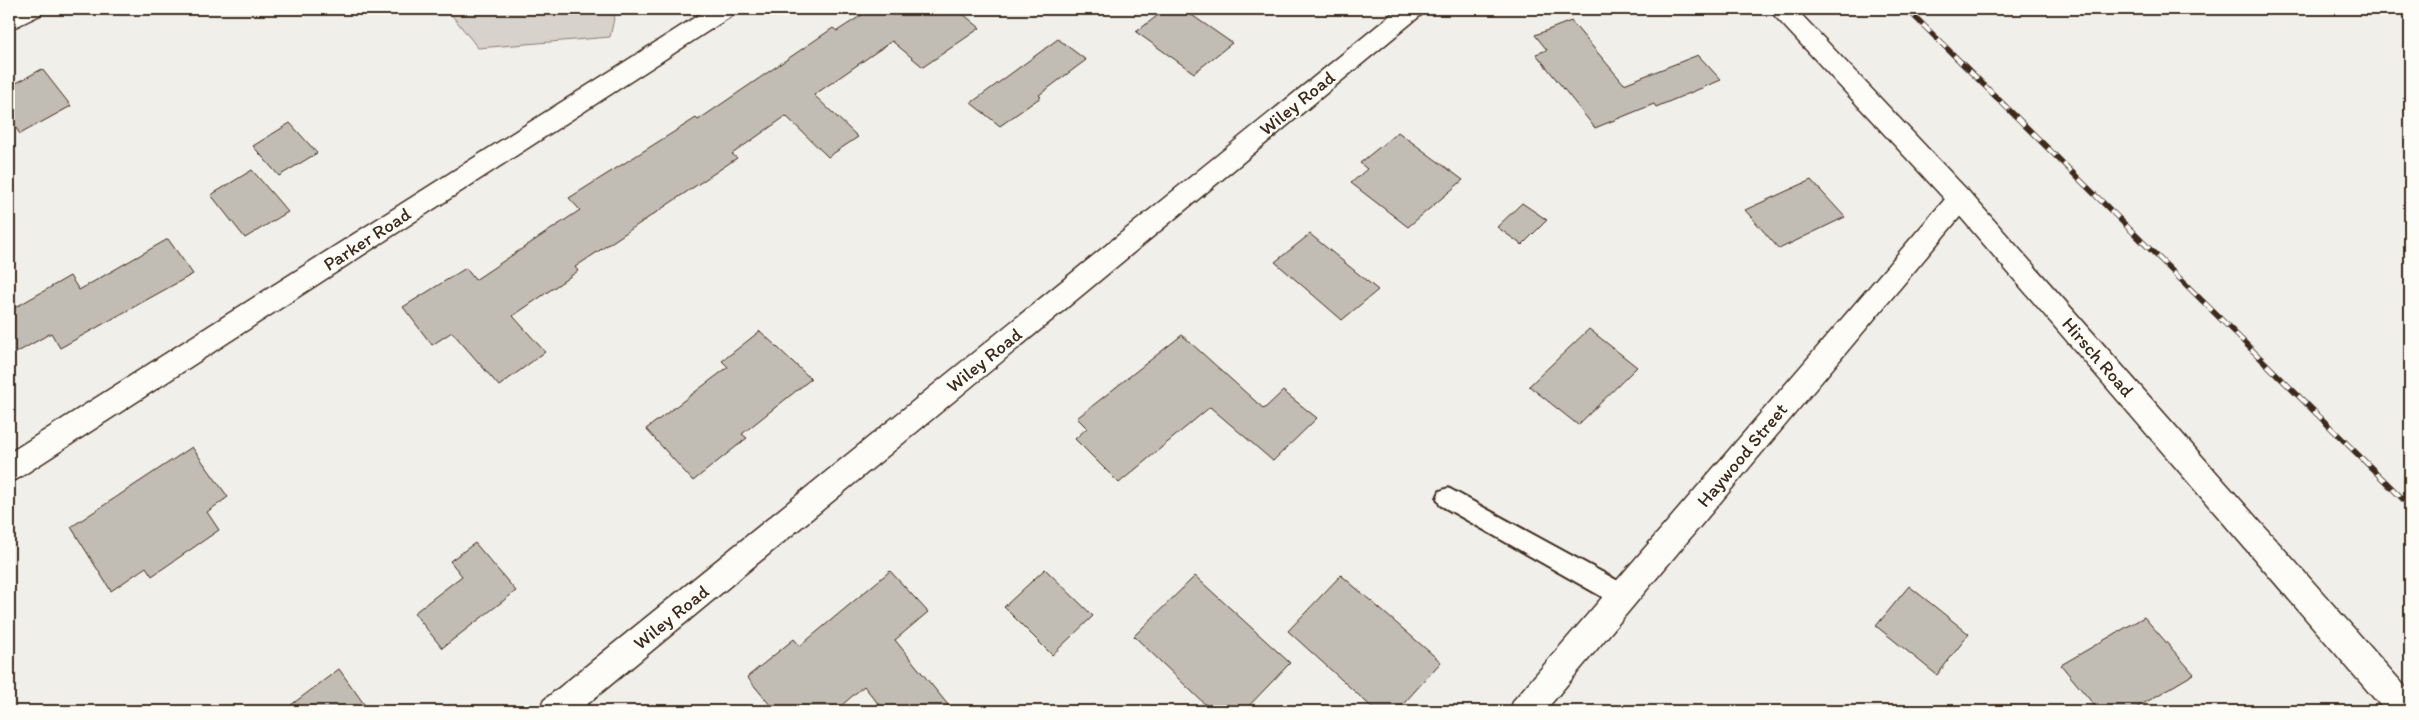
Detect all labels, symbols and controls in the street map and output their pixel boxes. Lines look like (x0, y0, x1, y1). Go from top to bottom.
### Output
street label: Wiley Road (1255, 65, 1340, 140)
street label: Parker Road (319, 202, 416, 276)
street label: Hirsch Road (2057, 312, 2139, 402)
street label: Wiley Road (942, 322, 1027, 397)
street label: Haywood Street (1692, 398, 1792, 512)
street label: Wiley Road (629, 579, 714, 654)

